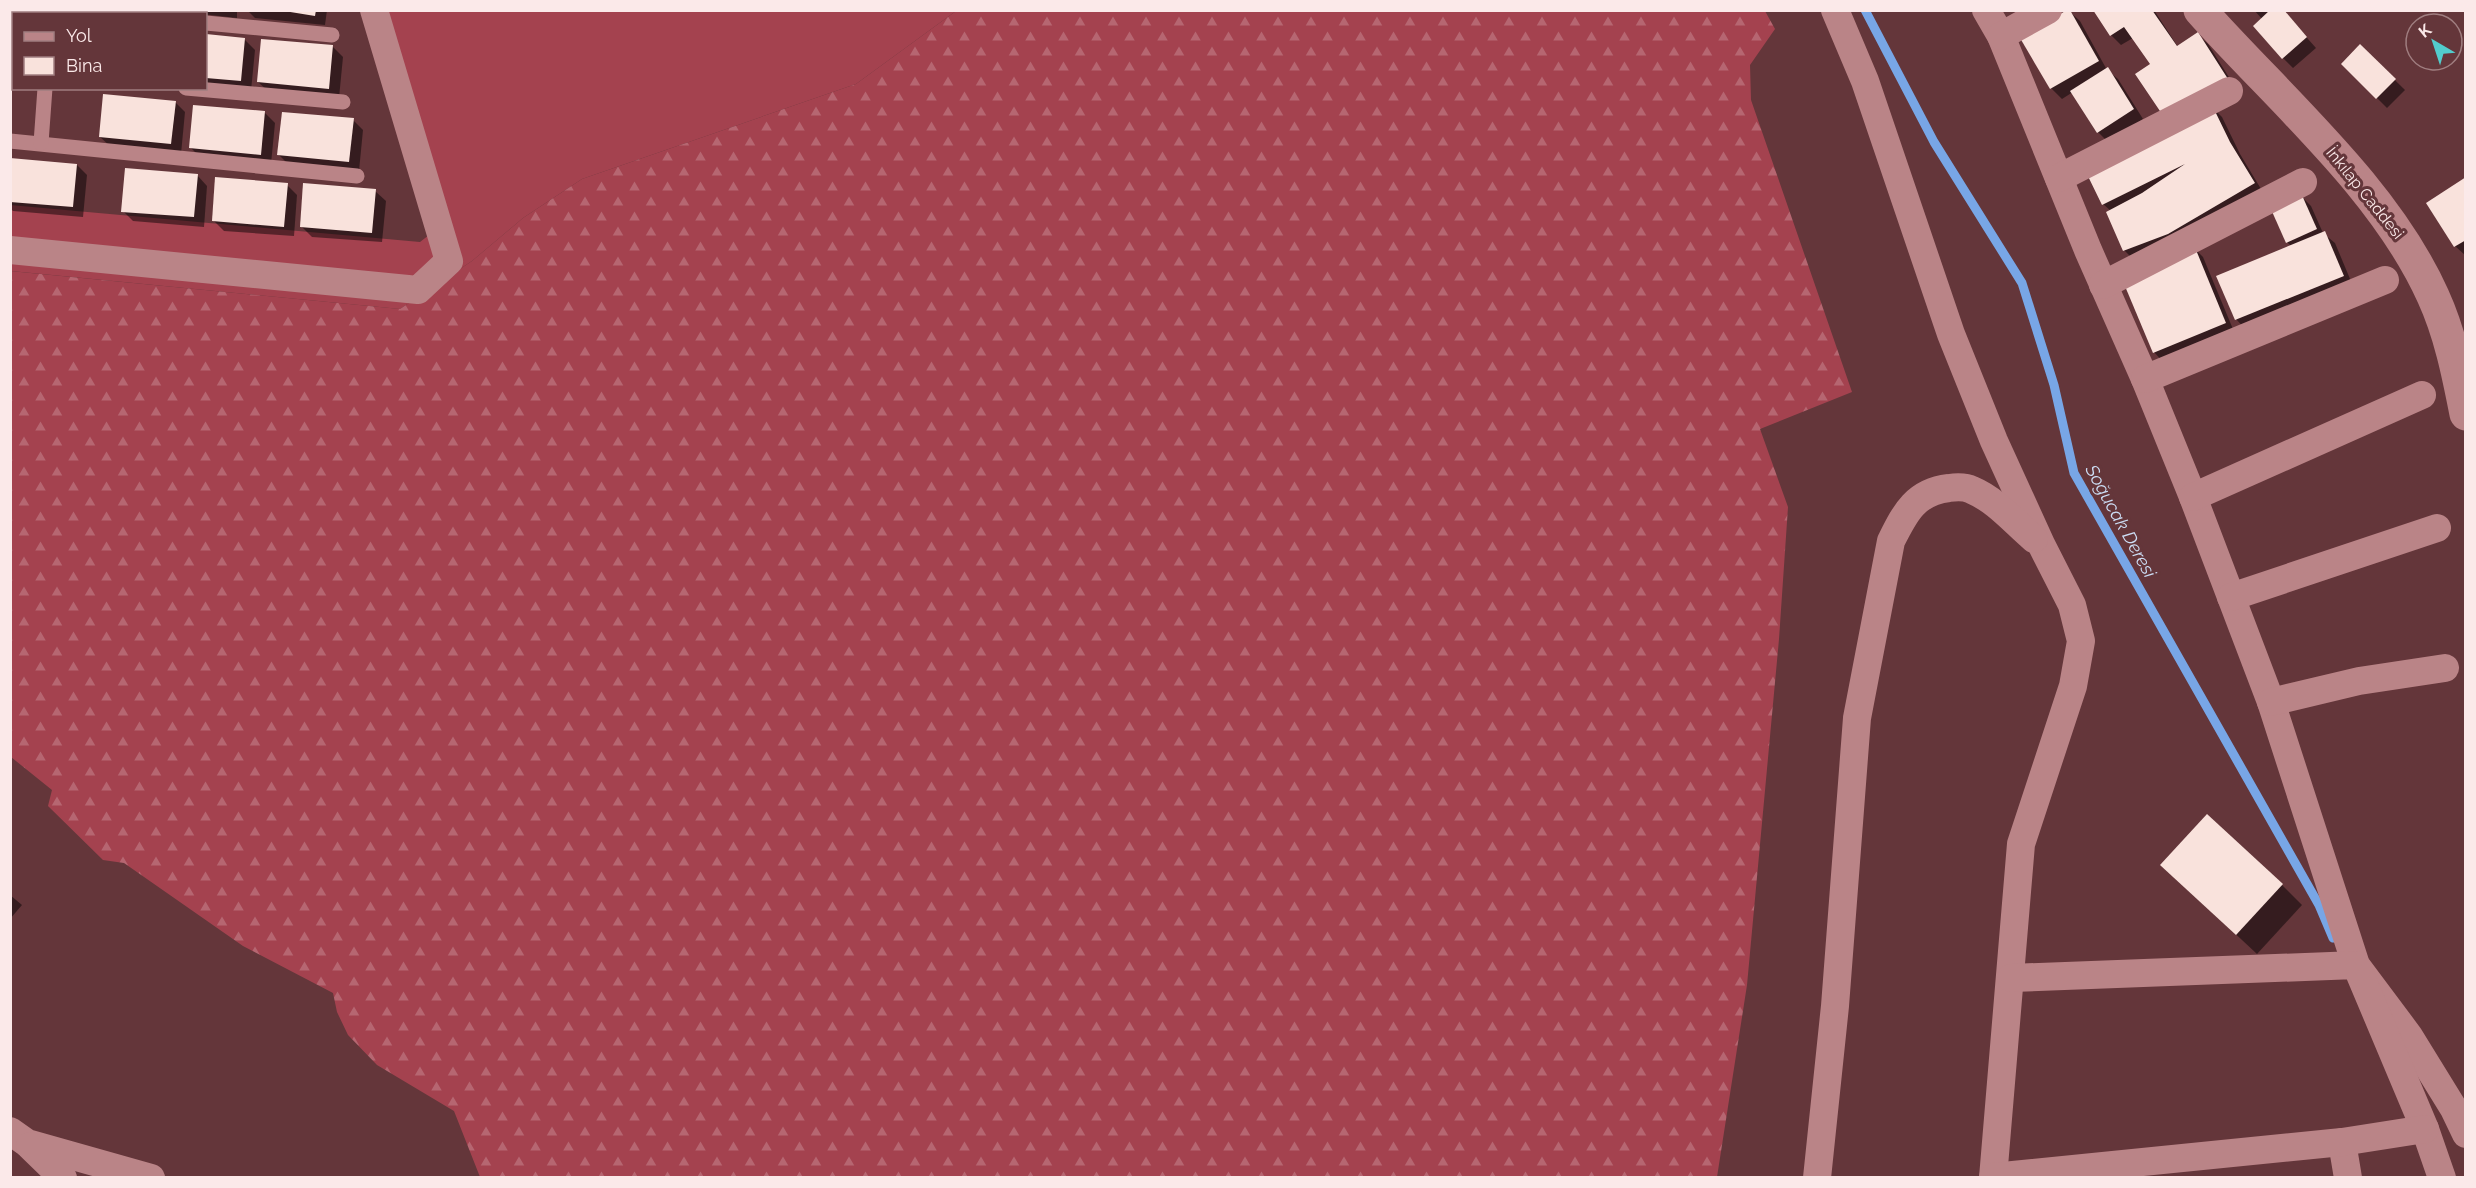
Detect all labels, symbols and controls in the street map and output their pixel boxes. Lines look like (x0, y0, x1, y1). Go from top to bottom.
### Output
legend (12, 12, 207, 90)
north arrow (2404, 12, 2464, 72)
text: K (2415, 20, 2435, 41)
text: Yol (66, 25, 92, 46)
text: Bina (66, 55, 102, 76)
street label: İnkılap Caddesi (2322, 143, 2409, 243)
water label: Soğucak Deresi (2081, 460, 2161, 582)

